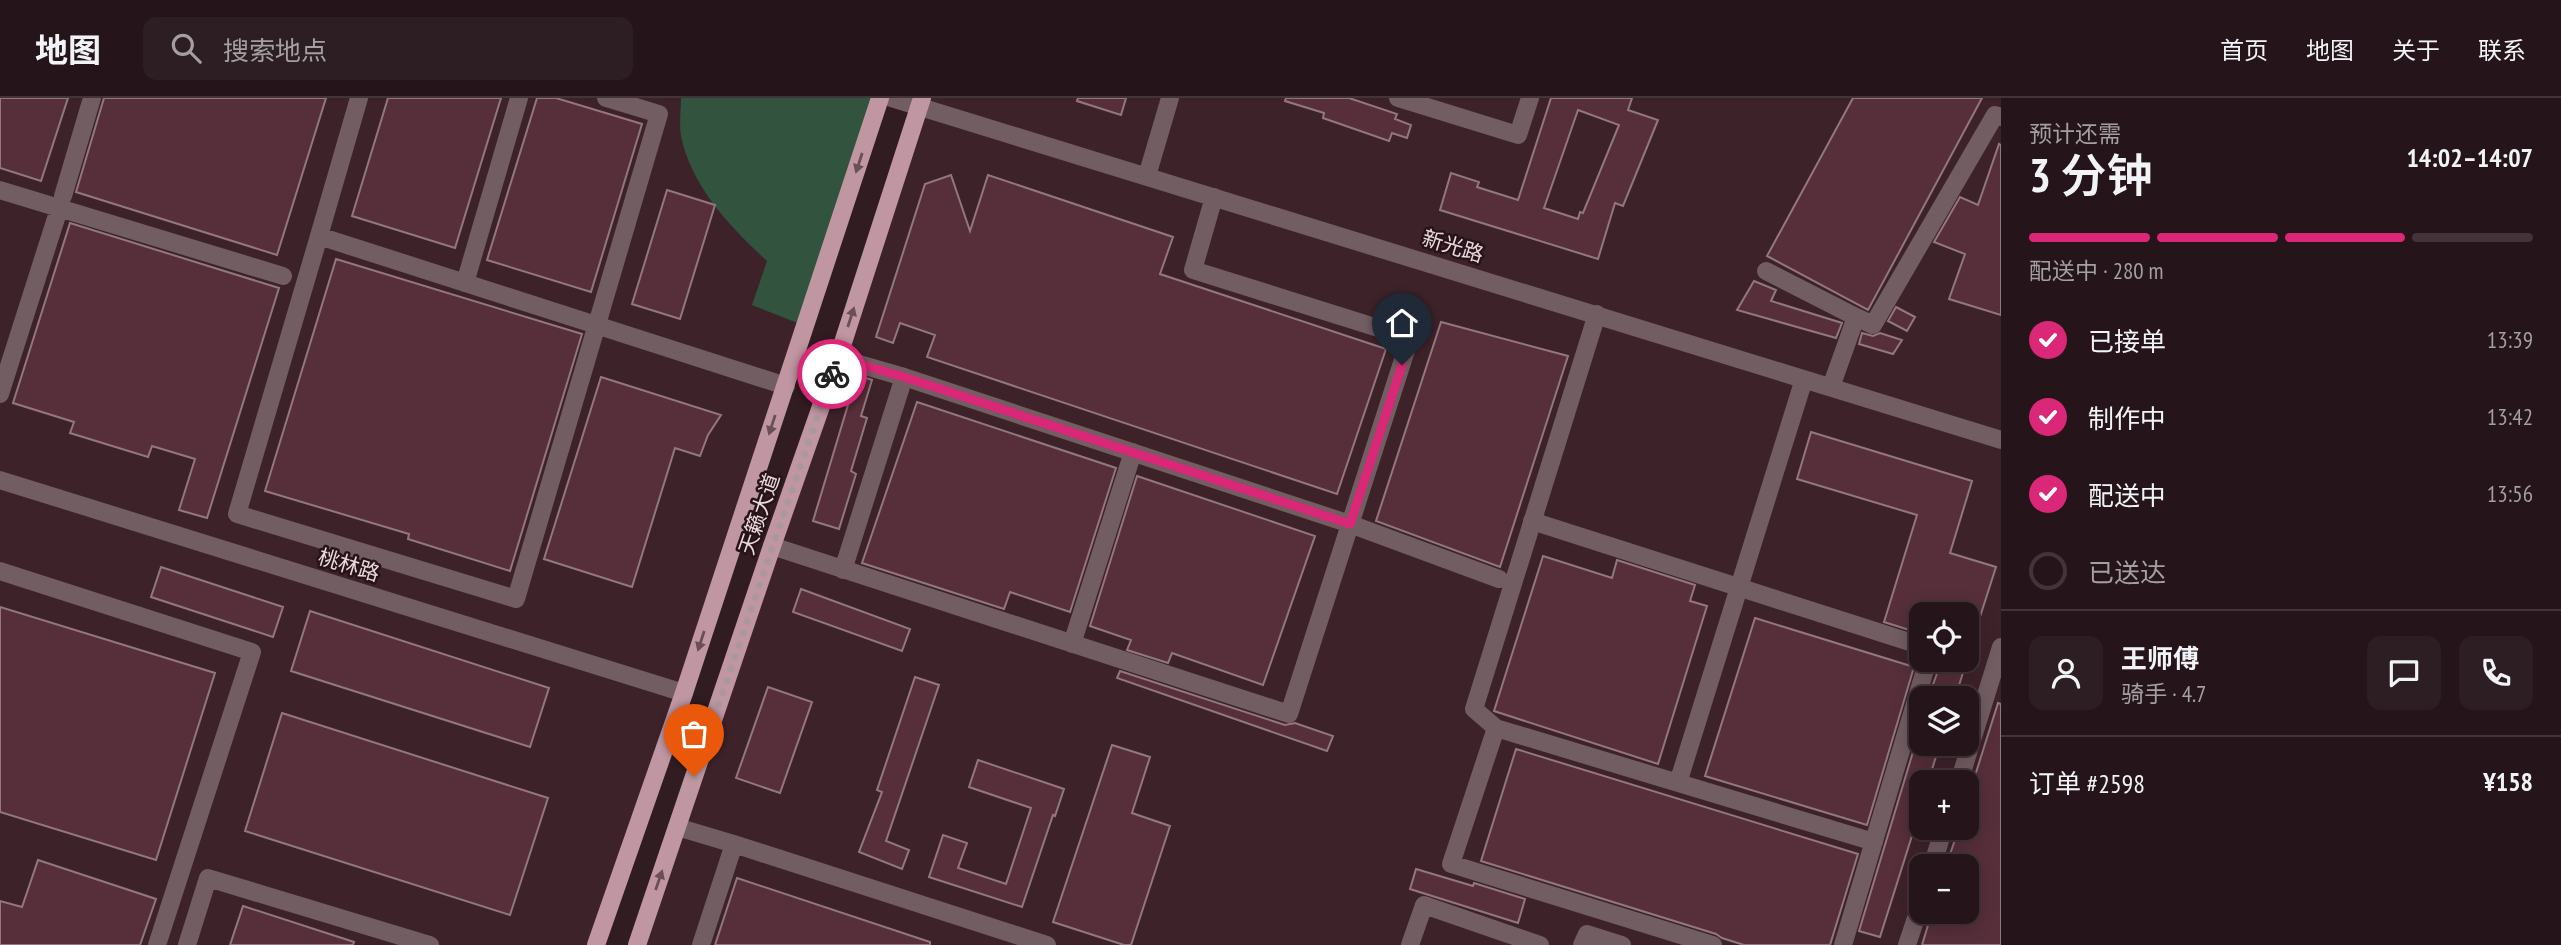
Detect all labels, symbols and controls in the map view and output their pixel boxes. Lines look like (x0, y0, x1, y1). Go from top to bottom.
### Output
search box (143, 17, 633, 80)
text: 地图 (35, 28, 101, 71)
icon: search (167, 29, 205, 67)
text: 搜索地点 (223, 34, 327, 67)
text: 首页 (2220, 35, 2268, 66)
text: 地图 (2306, 35, 2354, 66)
text: 关于 (2392, 35, 2440, 66)
text: 联系 (2478, 35, 2526, 66)
text: 预计还需 (2029, 119, 2121, 148)
text: 14:02–14:07 (2406, 141, 2533, 174)
text: 3 分钟 (2029, 145, 2152, 205)
one-way arrow (853, 152, 864, 173)
street label: 新光路 (1419, 224, 1487, 268)
text: 配送中 · 280 m (2029, 256, 2164, 285)
pin (1372, 293, 1432, 365)
icon: home (1383, 304, 1421, 342)
one-way arrow (846, 306, 857, 327)
icon: check (2029, 321, 2067, 359)
text: 已接单 (2088, 325, 2166, 358)
text: 13:39 (2487, 325, 2533, 354)
courier (797, 339, 867, 409)
icon: bike (813, 355, 851, 393)
icon: check (2029, 398, 2067, 436)
text: 制作中 (2088, 402, 2166, 435)
text: 13:42 (2487, 402, 2533, 431)
one-way arrow (767, 415, 777, 436)
street label: 天籁大道 (733, 470, 785, 558)
icon: check (2029, 475, 2067, 513)
text: 配送中 (2088, 479, 2166, 512)
text: 13:56 (2487, 479, 2533, 508)
street label: 桃林路 (315, 543, 383, 587)
text: 已送达 (2088, 556, 2166, 589)
map controls (1909, 602, 1979, 924)
button: locate (1909, 602, 1979, 672)
one-way arrow (695, 631, 706, 652)
button: person (2029, 636, 2103, 710)
button: chat (2367, 636, 2441, 710)
button: phone (2459, 636, 2533, 710)
text: 王师傅 (2121, 642, 2199, 675)
text: 骑手 · 4.7 (2121, 679, 2206, 708)
button: layers (1909, 686, 1979, 756)
pin (664, 704, 724, 776)
icon: bag (675, 715, 713, 753)
text: ¥158 (2483, 765, 2533, 798)
text: 订单 #2598 (2029, 767, 2145, 800)
button: + (1909, 770, 1979, 840)
button: − (1909, 854, 1979, 924)
one-way arrow (654, 870, 665, 891)

